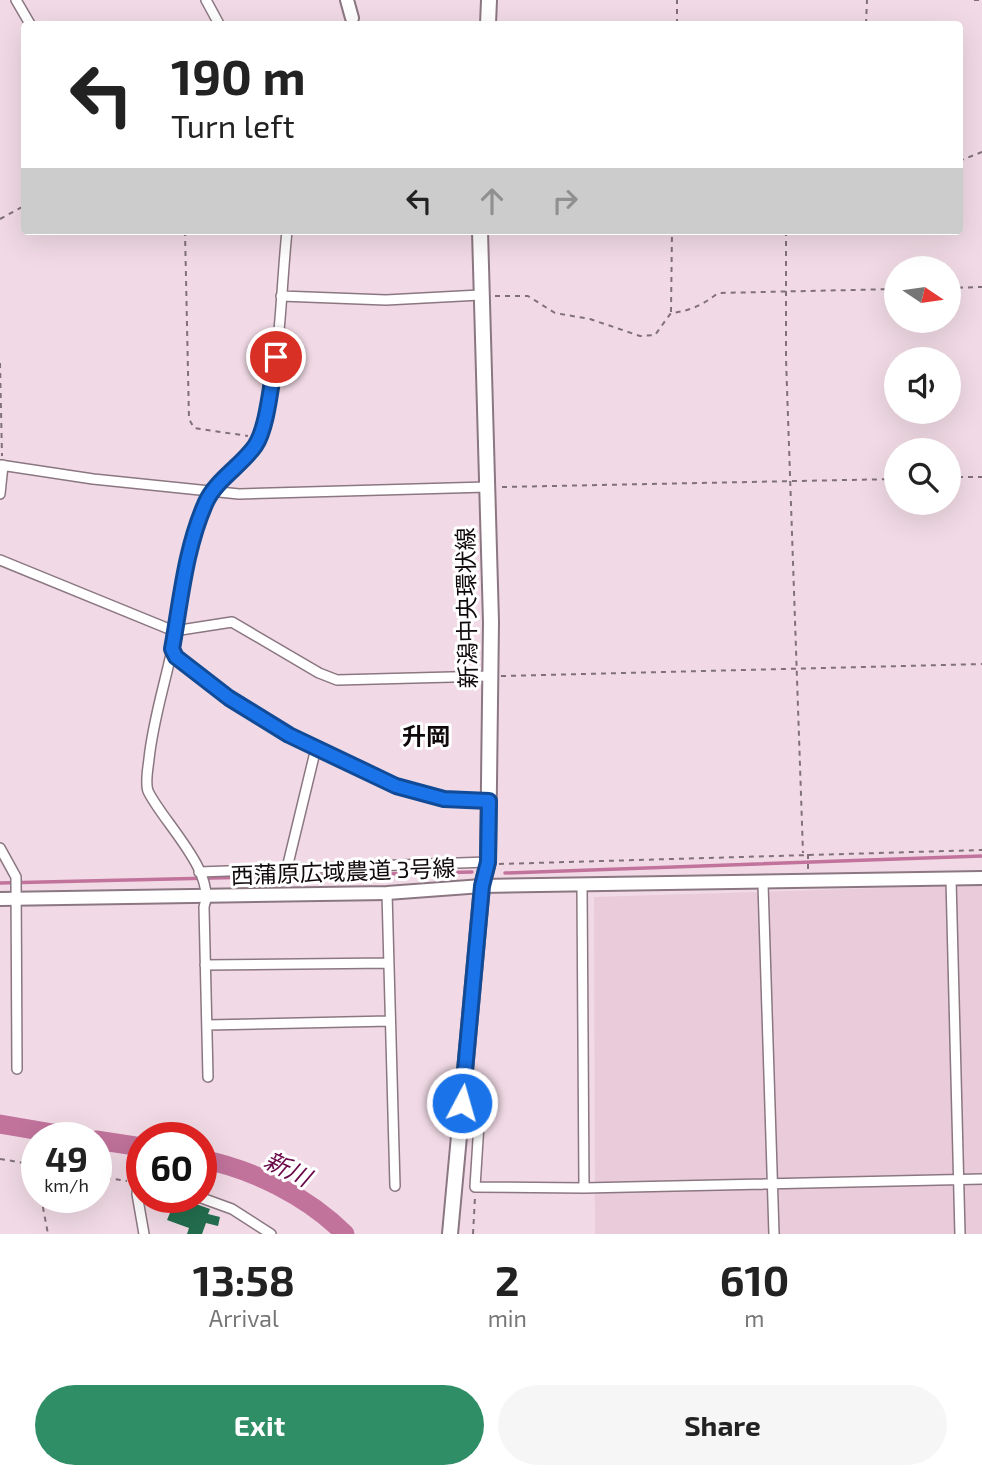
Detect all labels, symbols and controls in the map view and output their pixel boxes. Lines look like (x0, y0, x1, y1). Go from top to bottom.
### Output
text: 190 m (171, 46, 306, 105)
icon: left (56, 49, 147, 140)
text: Turn left (171, 106, 295, 144)
icon: left (400, 182, 438, 220)
icon: ahead (473, 182, 511, 220)
icon: right (546, 182, 584, 220)
north arrow (884, 256, 961, 332)
map controls (884, 256, 961, 515)
pin (246, 327, 306, 387)
icon: arrive (257, 338, 295, 376)
button: sound (884, 347, 961, 424)
button: search (884, 438, 961, 515)
street label: 新潟中央環状線 (451, 527, 481, 689)
district label: 升岡 (402, 721, 450, 750)
street label: 西蒲原広域農道 3号線 (230, 853, 456, 889)
position arrow (425, 1066, 499, 1140)
speed limit sign: 60 (126, 1122, 217, 1213)
text: 49 (45, 1137, 88, 1179)
water label: 新川 (260, 1144, 319, 1193)
text: km/h (44, 1174, 89, 1196)
text: 13:58 (193, 1254, 295, 1304)
text: 2 (495, 1254, 520, 1304)
text: 610 (720, 1254, 789, 1304)
text: Arrival (209, 1304, 279, 1332)
text: min (488, 1304, 527, 1332)
text: m (744, 1304, 765, 1332)
button: Exit (35, 1385, 484, 1465)
button: Share (498, 1385, 947, 1465)

